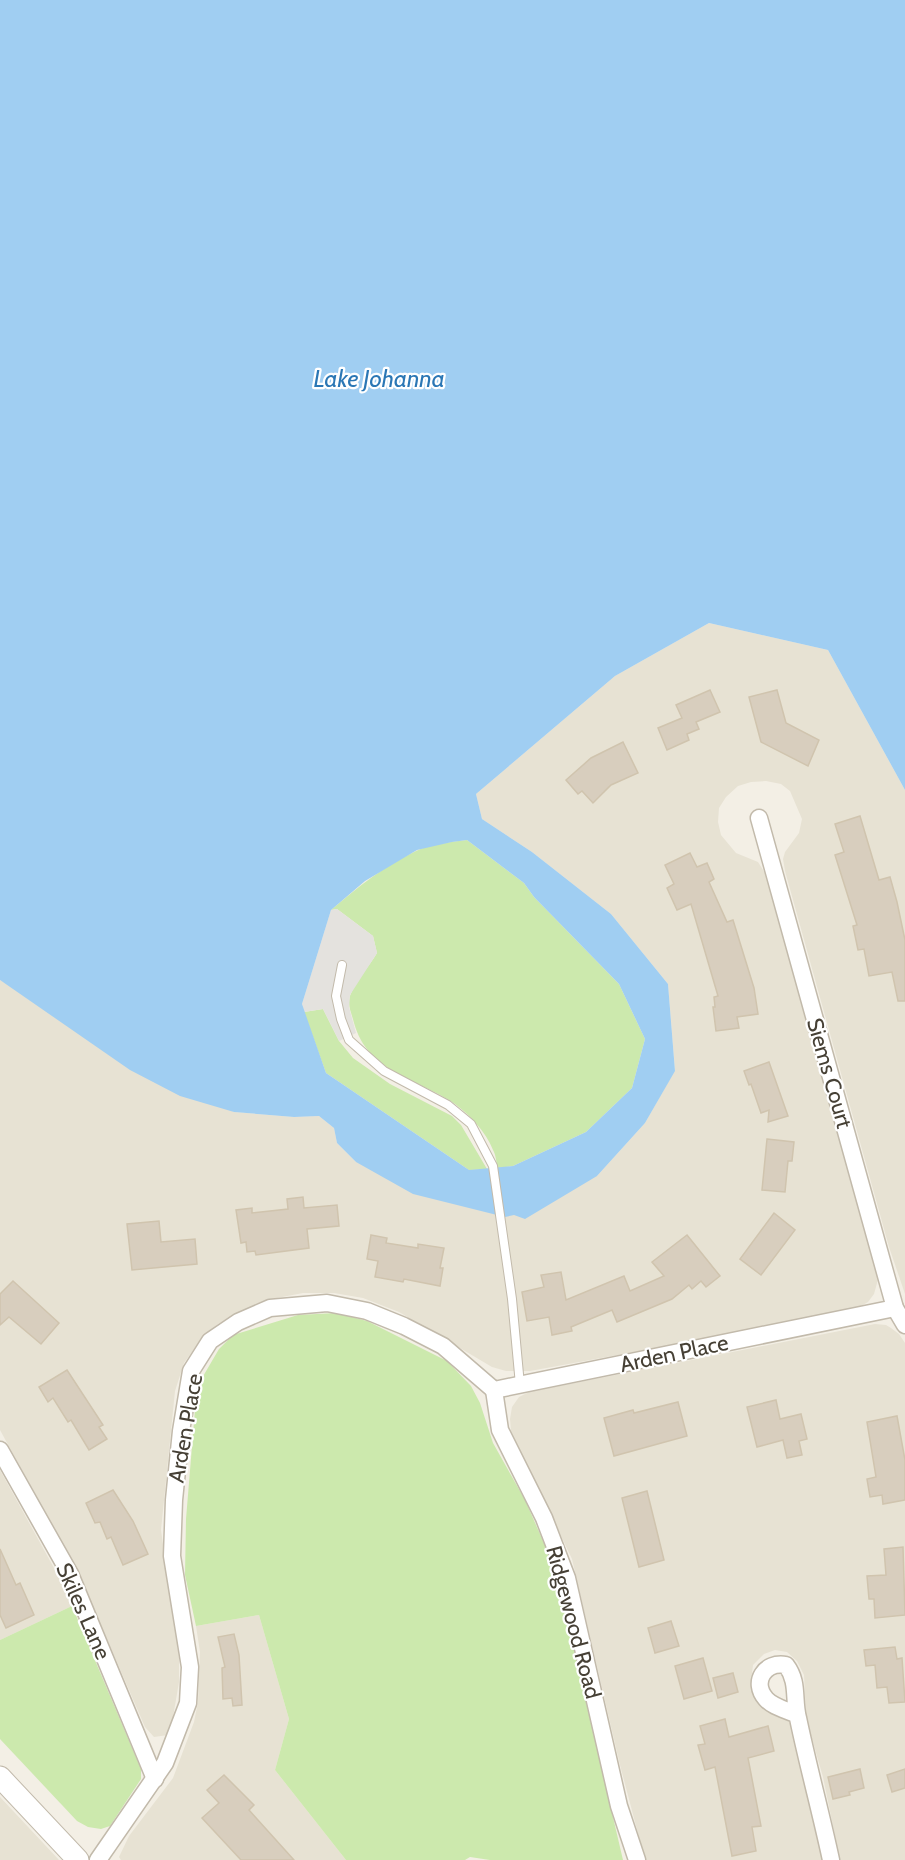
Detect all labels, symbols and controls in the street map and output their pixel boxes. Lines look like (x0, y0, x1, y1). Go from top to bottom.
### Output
water label: Lake Johanna (313, 364, 445, 393)
street label: Siems Court (801, 1015, 858, 1132)
street label: Arden Place (617, 1329, 731, 1378)
street label: Arden Place (163, 1371, 208, 1485)
street label: Ridgewood Road (540, 1543, 607, 1702)
street label: Skiles Lane (50, 1559, 117, 1664)

